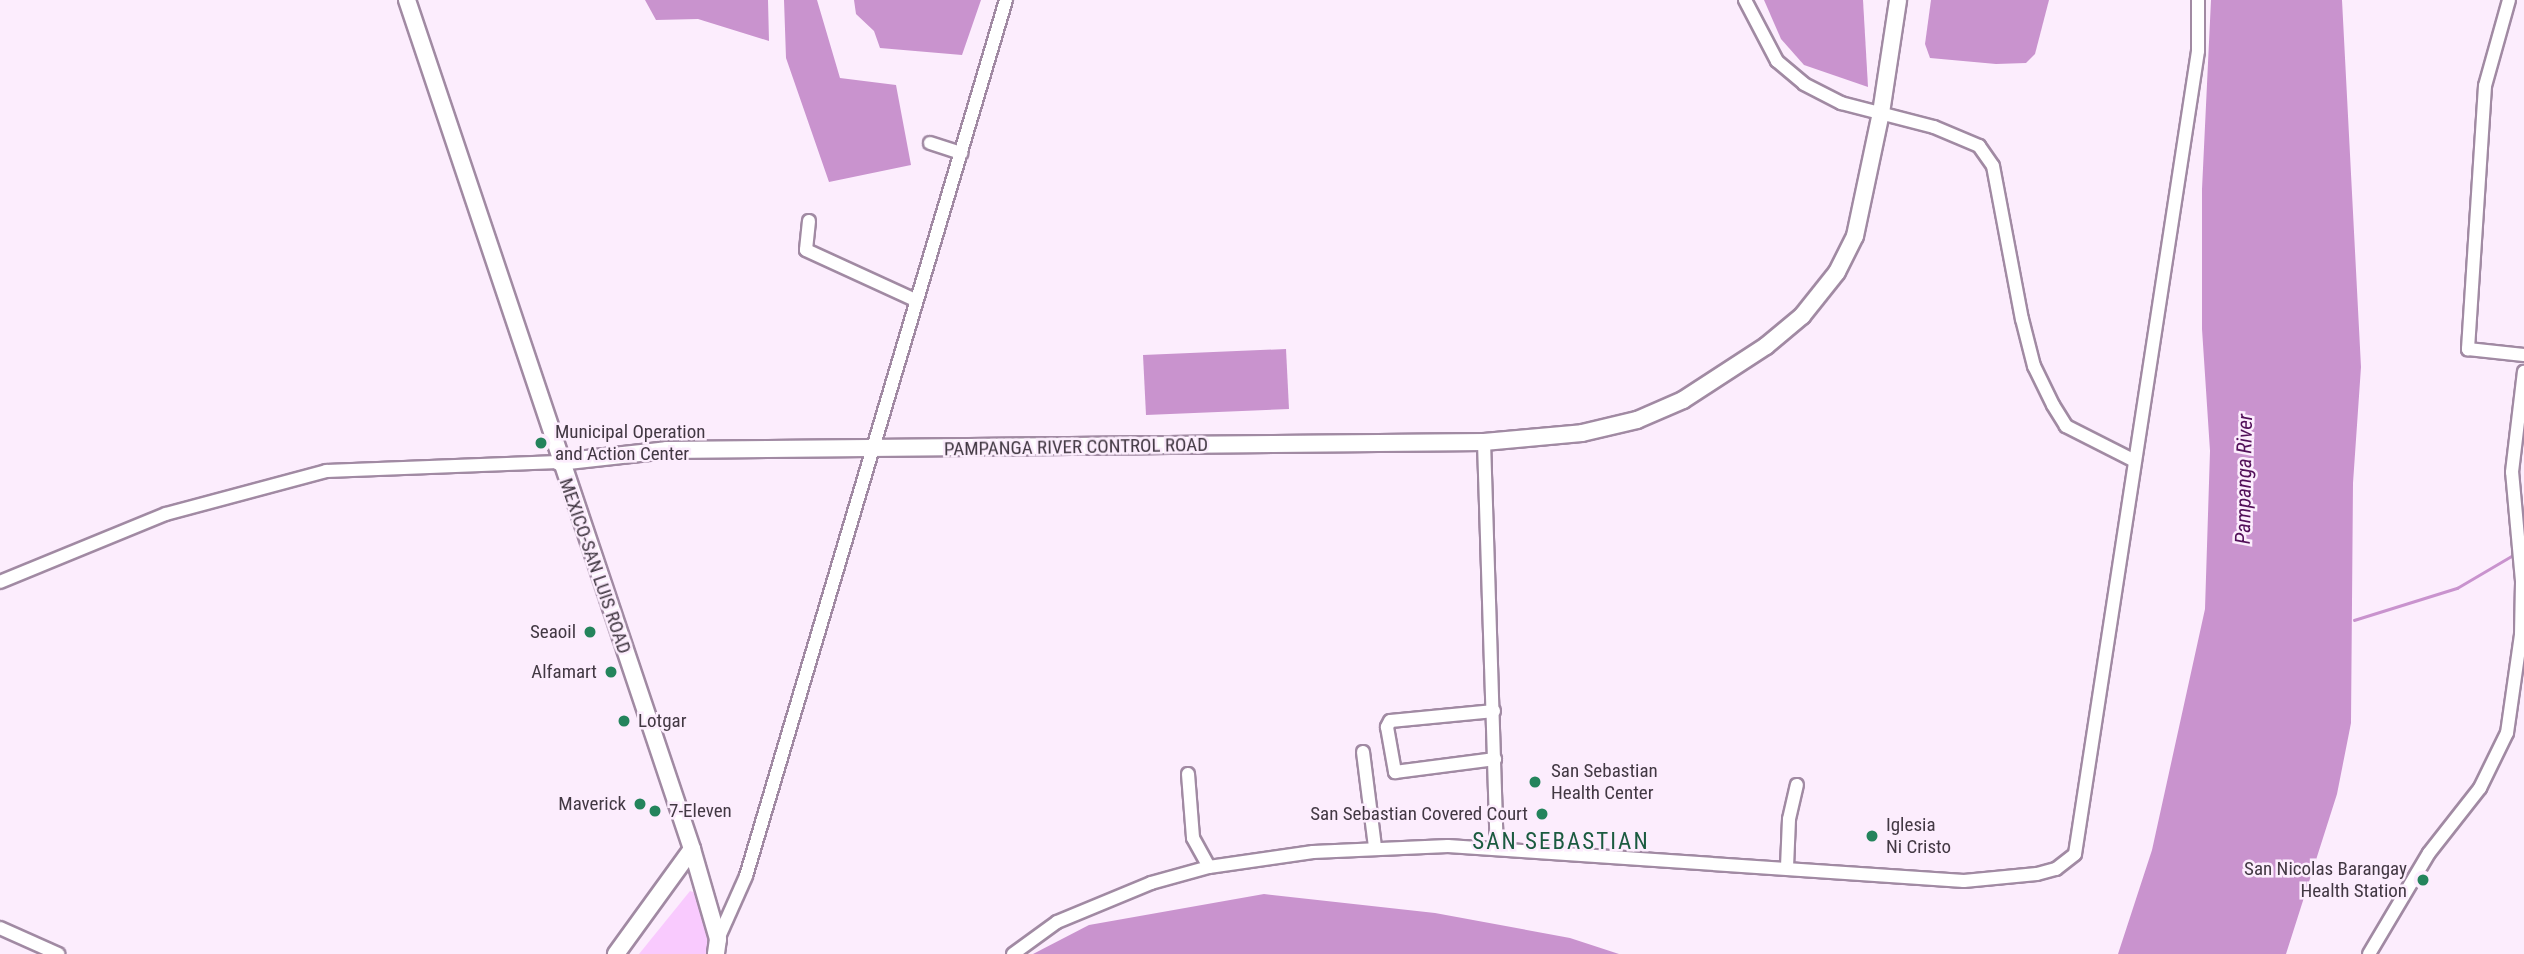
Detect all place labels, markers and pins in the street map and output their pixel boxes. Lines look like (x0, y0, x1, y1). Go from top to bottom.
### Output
place label: Municipal Operation and Action Center (555, 421, 705, 465)
marker: Municipal Operation and Action Center (533, 435, 549, 451)
place label: Seaoil (530, 621, 576, 643)
marker: Seaoil (582, 624, 598, 640)
place label: Alfamart (531, 661, 597, 683)
marker: Alfamart (603, 664, 619, 680)
place label: Lotgar (638, 710, 686, 732)
marker: Lotgar (616, 713, 632, 729)
place label: San Sebastian Health Center (1551, 760, 1658, 804)
marker: San Sebastian Health Center (1525, 772, 1545, 792)
place label: Maverick (558, 793, 626, 815)
marker: Maverick (632, 796, 648, 812)
place label: 7-Eleven (669, 800, 732, 822)
marker: 7-Eleven (647, 803, 663, 819)
place label: San Sebastian Covered Court (1310, 803, 1528, 825)
marker: San Sebastian Covered Court (1534, 806, 1550, 822)
place label: Iglesia Ni Cristo (1886, 814, 1951, 858)
marker: Iglesia Ni Cristo (1864, 828, 1880, 844)
place label: San Nicolas Barangay Health Station (2244, 858, 2407, 902)
marker: San Nicolas Barangay Health Station (2413, 870, 2433, 890)

